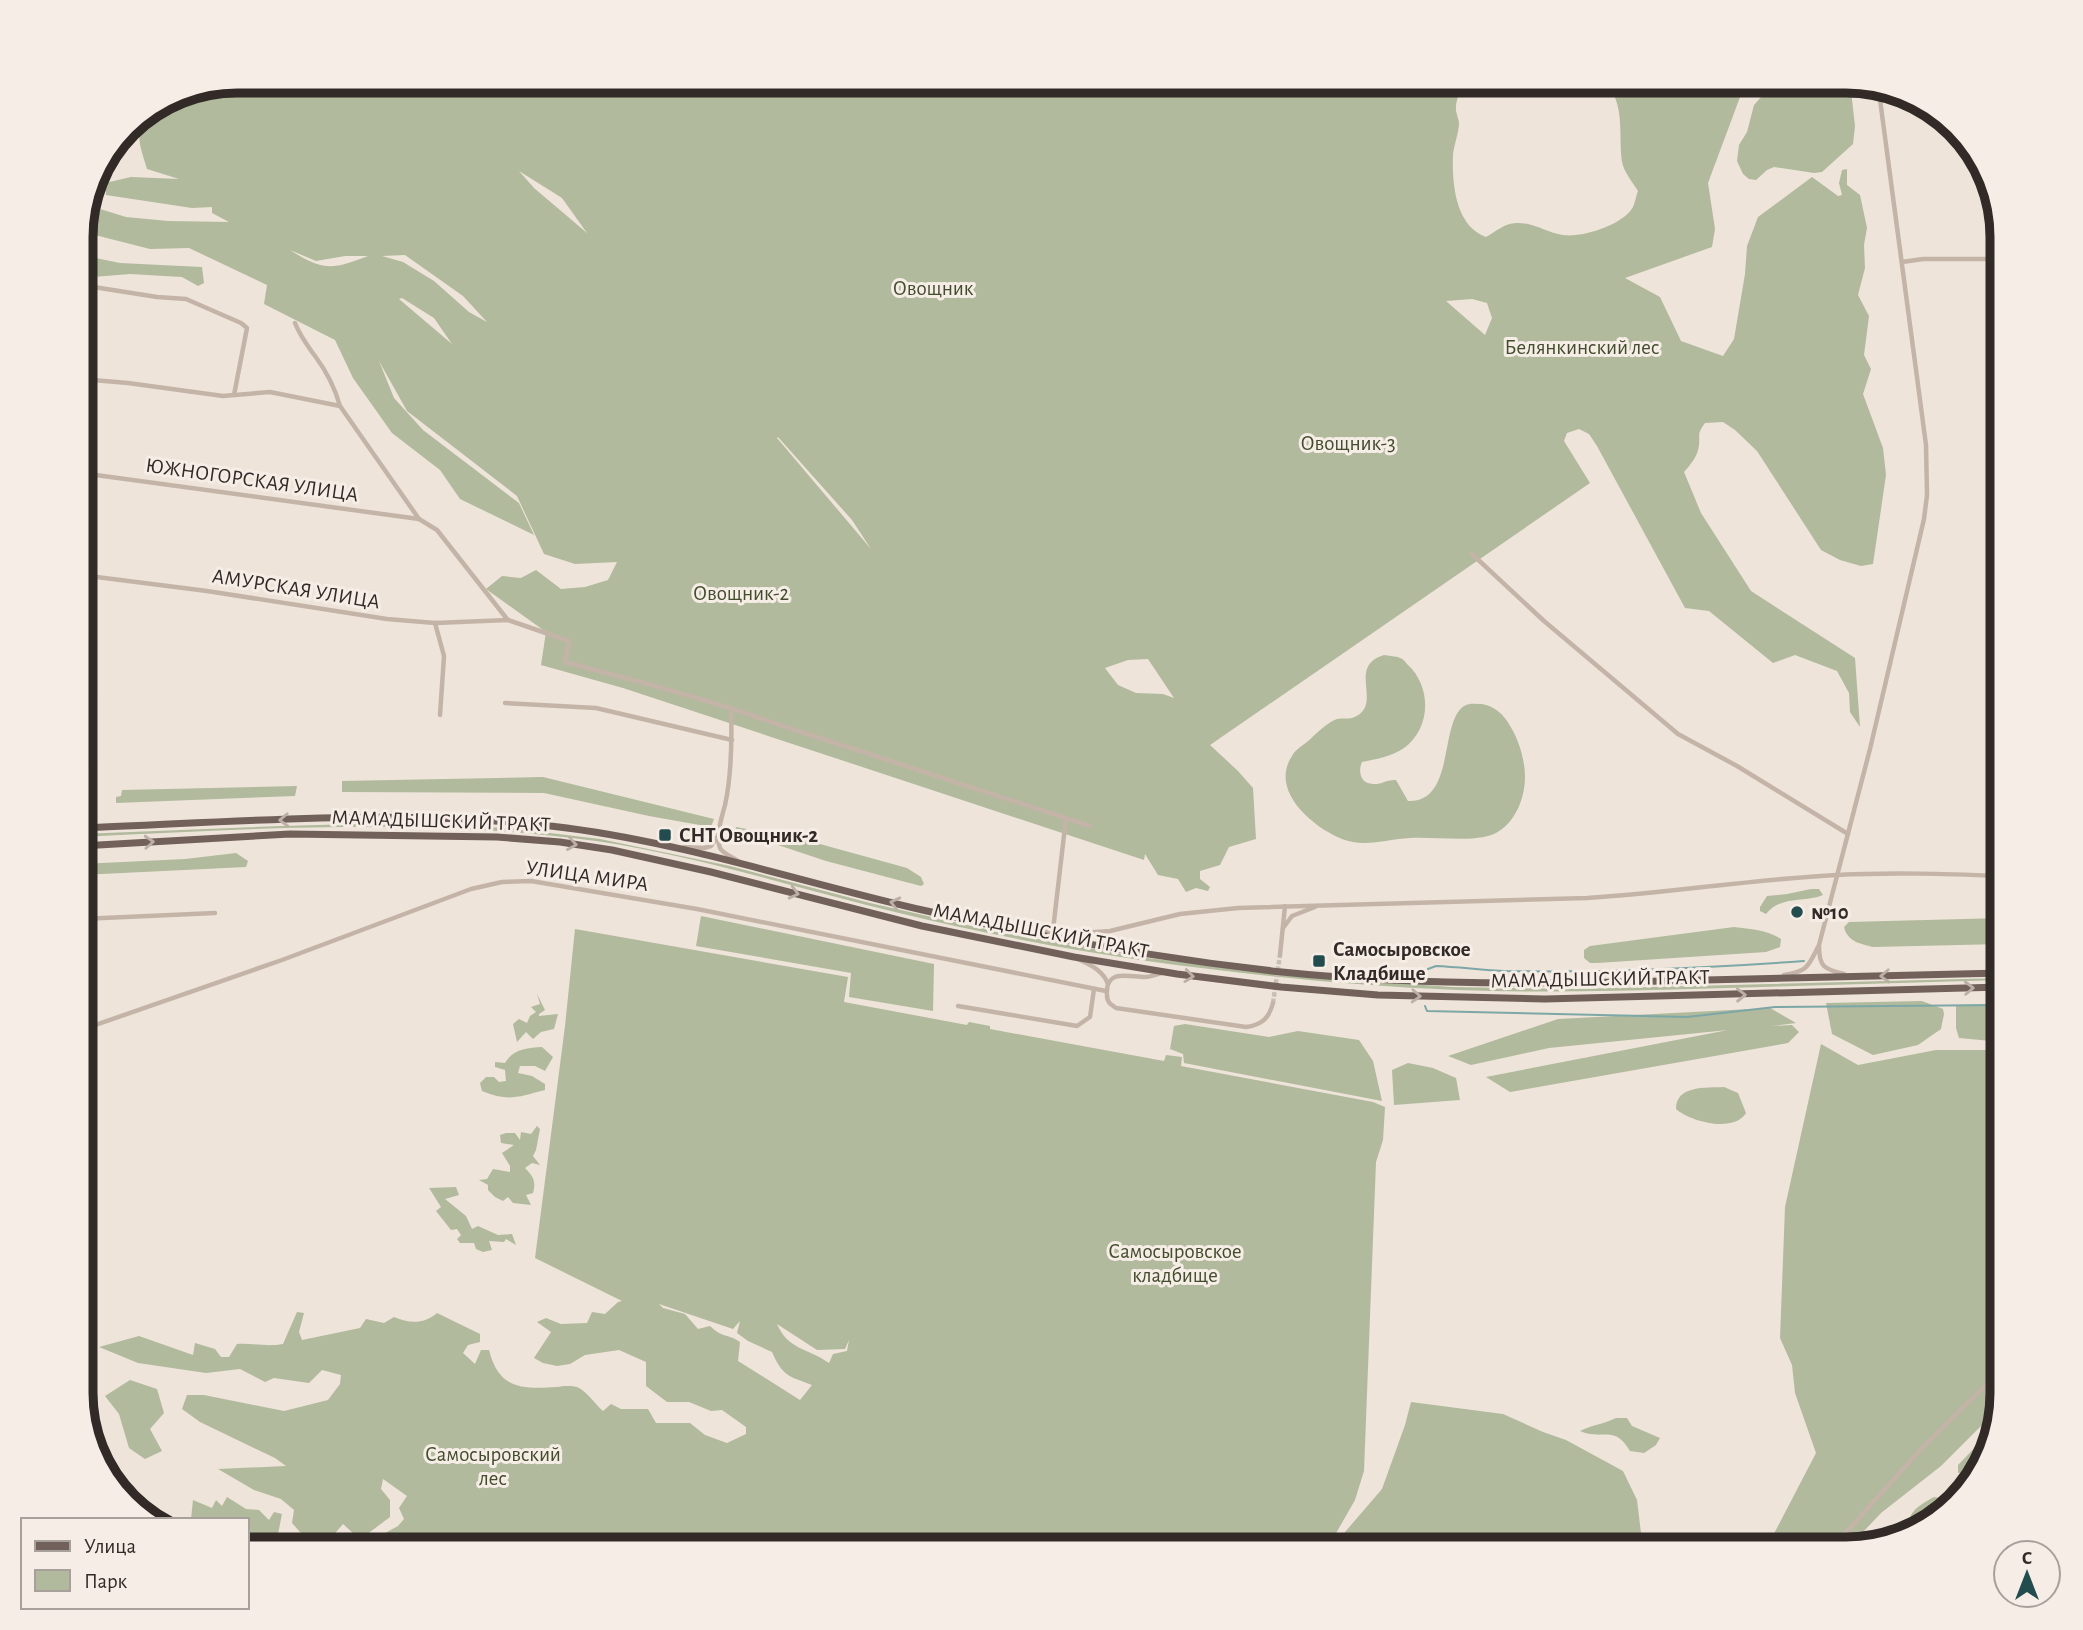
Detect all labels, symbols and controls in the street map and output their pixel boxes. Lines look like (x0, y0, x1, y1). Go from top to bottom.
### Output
park label: Овощник (893, 278, 974, 299)
park label: Белянкинский лес (1504, 337, 1660, 358)
park label: Овощник-3 (1300, 433, 1396, 454)
street label: ЮЖНОГОРСКАЯ УЛИЦА (144, 455, 360, 505)
street label: АМУРСКАЯ УЛИЦА (211, 565, 381, 613)
park label: Овощник-2 (693, 583, 789, 604)
street label: МАМАДЫШСКИЙ ТРАКТ (331, 806, 551, 835)
one-way arrow (279, 813, 290, 828)
place label: СНТ Овощник-2 (679, 825, 818, 846)
marker: СНТ Овощник-2 (657, 827, 673, 843)
one-way arrow (144, 835, 155, 850)
one-way arrow (566, 836, 578, 851)
street label: УЛИЦА МИРА (524, 857, 650, 895)
one-way arrow (788, 885, 800, 899)
one-way arrow (889, 897, 901, 911)
street label: МАМАДЫШСКИЙ ТРАКТ (931, 899, 1151, 962)
place label: №10 (1811, 902, 1849, 923)
marker: №10 (1789, 904, 1805, 920)
place label: Самосыровское Кладбище (1333, 939, 1471, 984)
marker: Самосыровское Кладбище (1311, 953, 1327, 969)
street label: МАМАДЫШСКИЙ ТРАКТ (1490, 966, 1710, 991)
one-way arrow (1184, 968, 1195, 983)
one-way arrow (1880, 968, 1891, 983)
one-way arrow (1964, 980, 1974, 996)
one-way arrow (1736, 987, 1747, 1002)
one-way arrow (1411, 989, 1422, 1004)
park label: Самосыровское кладбище (1108, 1241, 1242, 1286)
park label: Самосыровский лес (425, 1444, 561, 1489)
legend (21, 1518, 248, 1609)
text: Улица (84, 1536, 137, 1557)
north arrow (1992, 1539, 2062, 1609)
text: С (2022, 1549, 2032, 1568)
text: Парк (84, 1571, 128, 1592)

